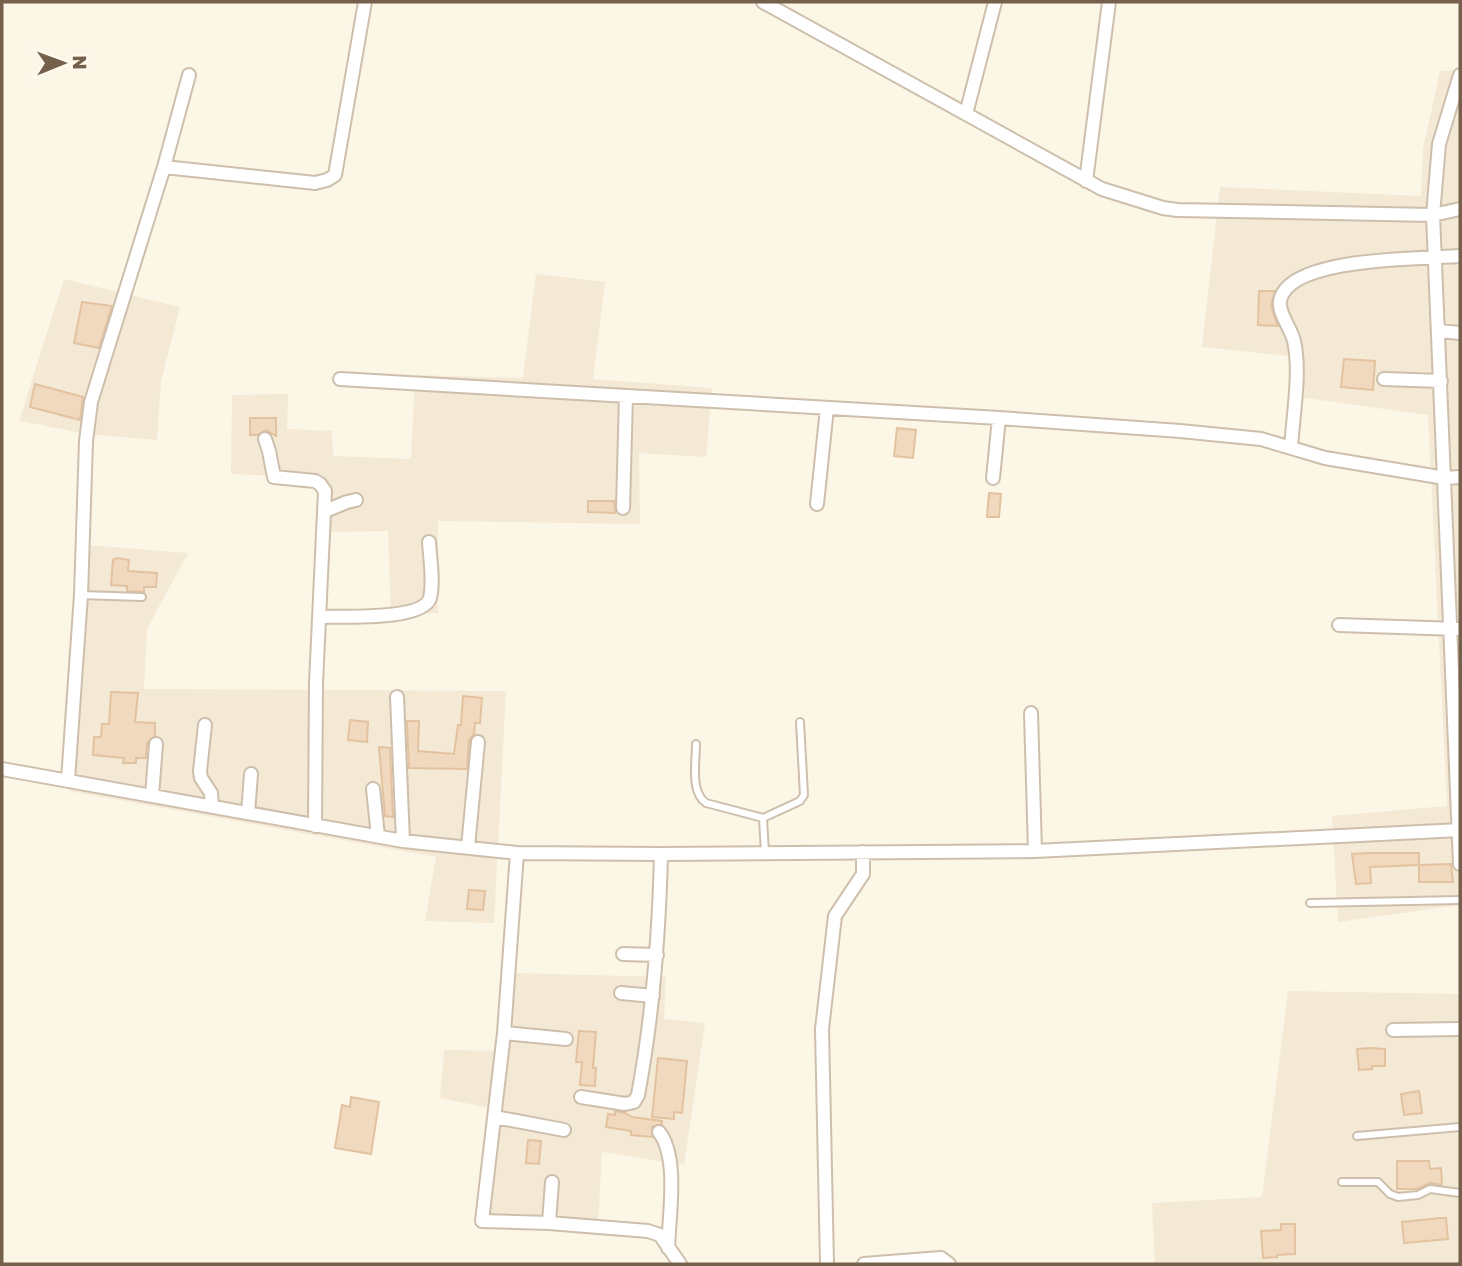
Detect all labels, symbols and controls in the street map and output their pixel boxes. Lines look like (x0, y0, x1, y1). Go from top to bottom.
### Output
north arrow (28, 28, 98, 98)
text: N (69, 55, 92, 70)

